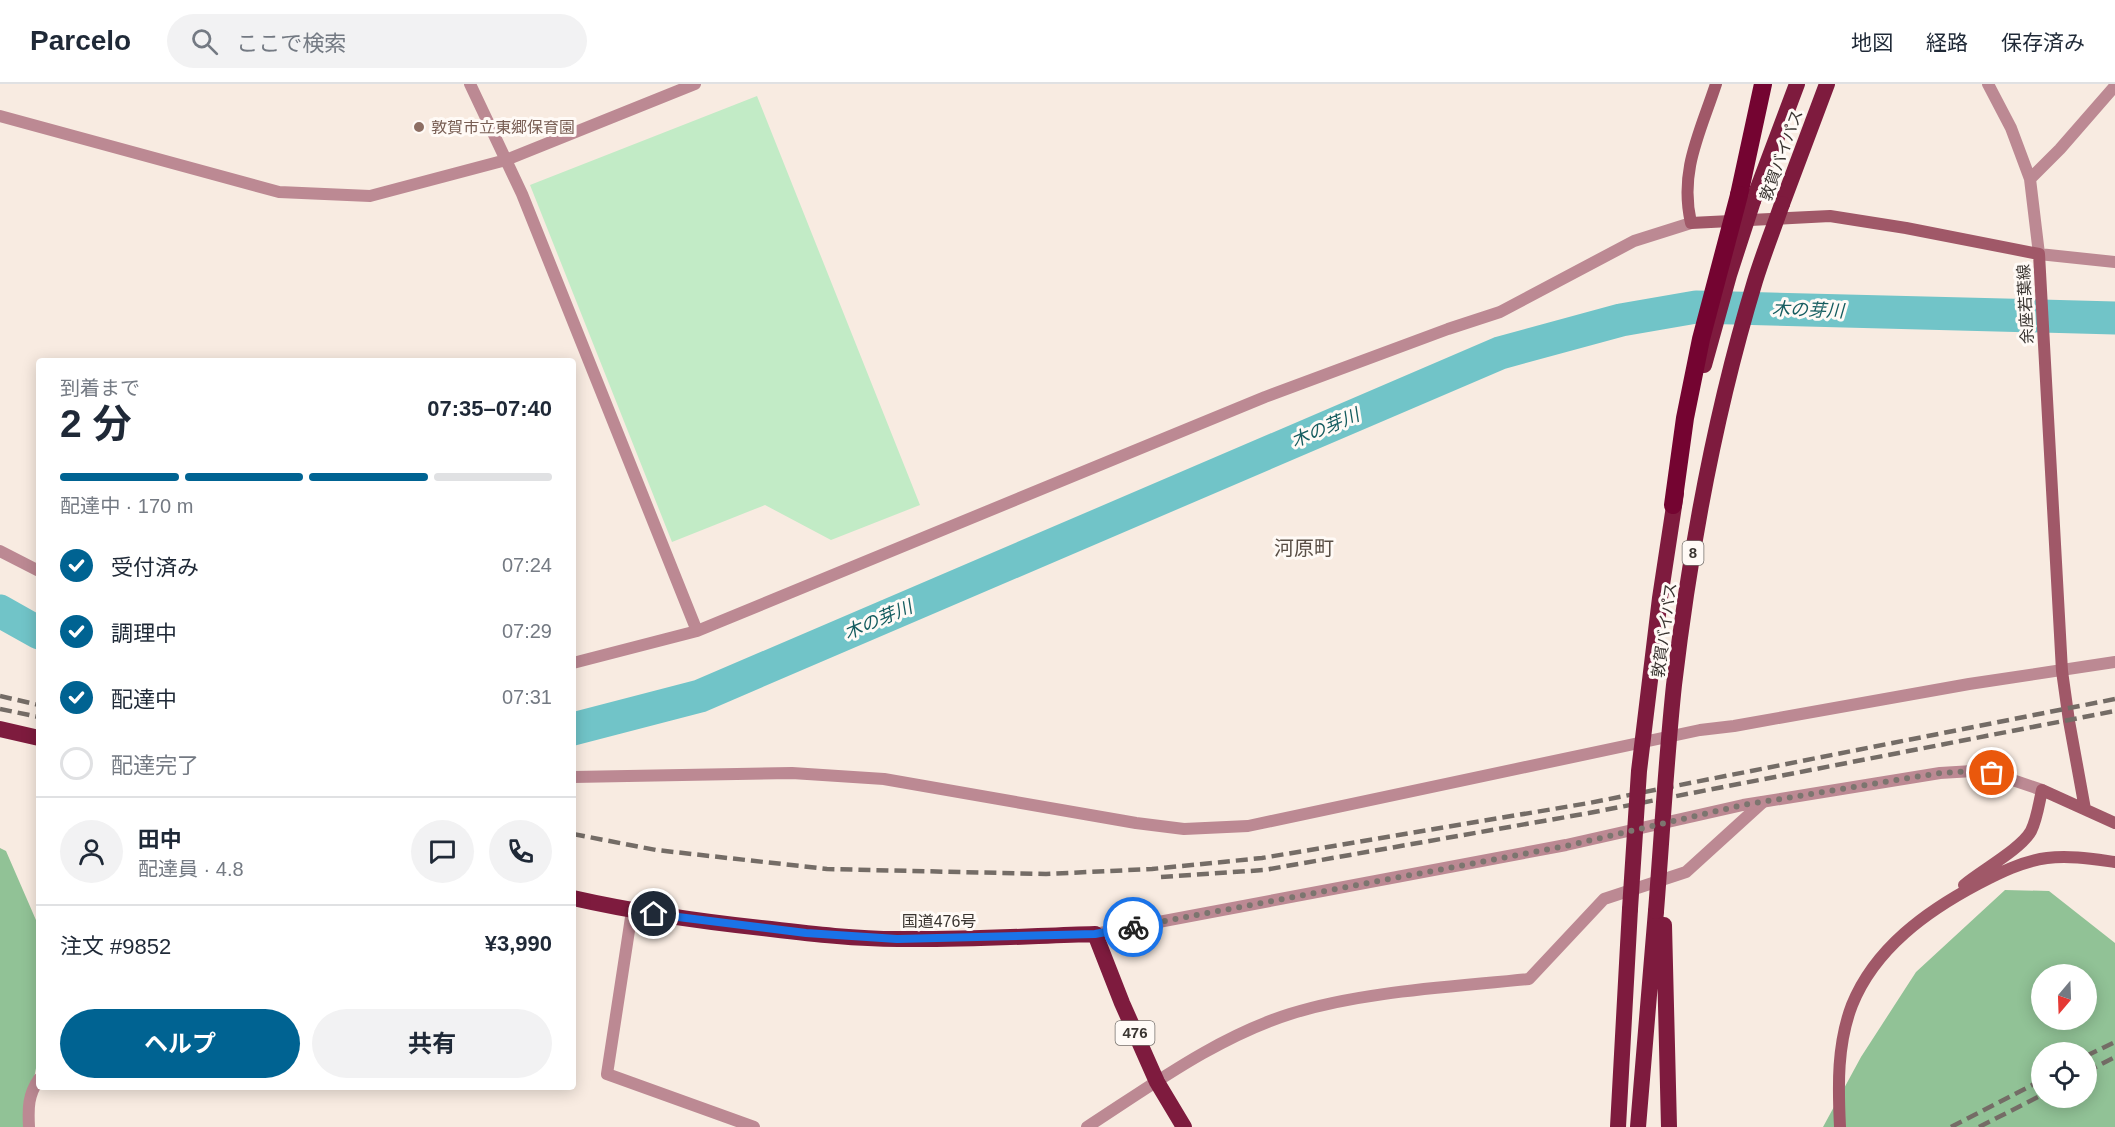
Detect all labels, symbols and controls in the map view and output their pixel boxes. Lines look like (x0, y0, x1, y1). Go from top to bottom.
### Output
search box (167, 14, 587, 68)
text: Parcelo (30, 25, 131, 56)
icon: search (188, 25, 221, 58)
text: ここで検索 (236, 31, 346, 56)
text: 地図 (1851, 31, 1893, 54)
text: 経路 (1926, 31, 1968, 54)
text: 保存済み (2001, 31, 2085, 54)
street label: 敦賀バイパス (1757, 107, 1806, 203)
place label: 敦賀市立東郷保育園 (431, 119, 575, 136)
marker: 敦賀市立東郷保育園 (412, 120, 426, 134)
street label: 余座若葉線 (2015, 264, 2036, 344)
water label: 木の芽川 (1772, 299, 1846, 321)
text: 到着まで (60, 377, 140, 399)
text: 07:35–07:40 (427, 396, 552, 421)
text: 2 分 (60, 402, 132, 445)
water label: 木の芽川 (1288, 404, 1364, 451)
text: 配達中 · 170 m (60, 495, 193, 517)
district label: 河原町 (1274, 537, 1334, 559)
road number: 8 (1682, 541, 1704, 565)
icon: check (60, 549, 93, 582)
text: 07:24 (502, 554, 552, 576)
text: 受付済み (111, 555, 199, 580)
street label: 敦賀バイパス (1649, 582, 1680, 679)
water label: 木の芽川 (841, 596, 917, 643)
icon: check (60, 615, 93, 648)
text: 07:29 (502, 620, 552, 642)
text: 調理中 (111, 621, 177, 646)
icon: check (60, 681, 93, 714)
text: 07:31 (502, 686, 552, 708)
text: 配達中 (111, 687, 177, 712)
pin (1966, 747, 2017, 798)
text: 配達完了 (111, 753, 199, 778)
icon: bag (1975, 756, 2008, 789)
button: person (60, 820, 123, 883)
button: chat (411, 820, 474, 883)
button: phone (489, 820, 552, 883)
text: 田中 (138, 827, 182, 852)
text: 配達員 · 4.8 (138, 858, 244, 880)
pin (628, 888, 679, 939)
icon: home (637, 897, 670, 930)
courier (1103, 897, 1163, 957)
icon: bike (1117, 911, 1150, 944)
street label: 国道476号 (902, 913, 976, 930)
text: ¥3,990 (485, 931, 552, 956)
text: 注文 #9852 (60, 934, 171, 959)
north arrow (2031, 964, 2097, 1030)
map controls (2031, 964, 2097, 1108)
button: ヘルプ (60, 1009, 300, 1078)
button: 共有 (312, 1009, 552, 1078)
road number: 476 (1116, 1021, 1154, 1045)
button: locate (2031, 1042, 2097, 1108)

